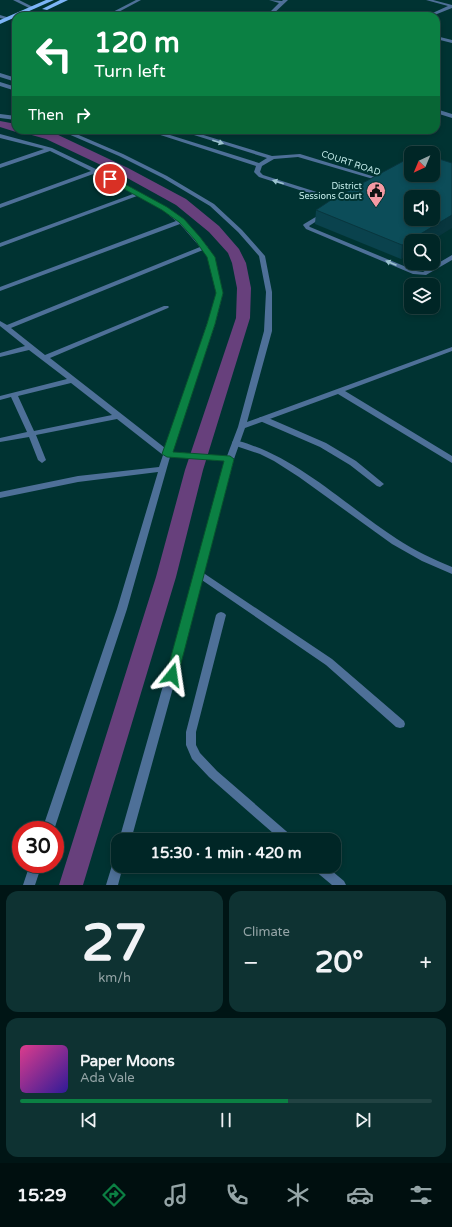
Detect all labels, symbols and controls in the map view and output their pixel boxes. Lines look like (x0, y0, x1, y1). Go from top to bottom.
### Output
text: 120 m (94, 26, 180, 60)
icon: left (28, 28, 80, 80)
text: Turn left (94, 60, 166, 82)
icon: right (72, 104, 94, 126)
text: Then (28, 106, 64, 124)
one-way arrow (213, 139, 225, 145)
north arrow (404, 146, 440, 182)
map controls (404, 146, 440, 314)
street label: COURT ROAD (320, 149, 382, 178)
pin (93, 162, 127, 196)
icon: arrive (99, 168, 121, 190)
one-way arrow (271, 179, 283, 185)
public building icon: District Sessions Court (365, 180, 387, 208)
place label: District Sessions Court (299, 181, 363, 202)
button: sound (404, 190, 440, 226)
button: search (404, 234, 440, 270)
one-way arrow (385, 260, 397, 266)
button: layers (404, 278, 440, 314)
position arrow (151, 654, 193, 696)
speed limit sign: 30 (12, 821, 64, 873)
text: 15:30 · 1 min · 420 m (151, 844, 301, 862)
text: 27 (82, 912, 147, 975)
text: Climate (243, 924, 290, 940)
text: 20° (315, 944, 364, 981)
text: − (243, 950, 259, 976)
text: + (420, 950, 432, 976)
text: km/h (98, 970, 131, 986)
text: Paper Moons (80, 1052, 175, 1070)
text: Ada Vale (80, 1070, 135, 1086)
icon: previous (78, 1109, 100, 1131)
icon: pause (215, 1109, 237, 1131)
icon: next (352, 1109, 374, 1131)
icon: directions (100, 1181, 128, 1209)
icon: music (162, 1181, 190, 1209)
icon: phone (223, 1181, 251, 1209)
icon: climate (284, 1181, 312, 1209)
icon: car (346, 1181, 374, 1209)
icon: filters (407, 1181, 435, 1209)
text: 15:29 (17, 1184, 67, 1206)

